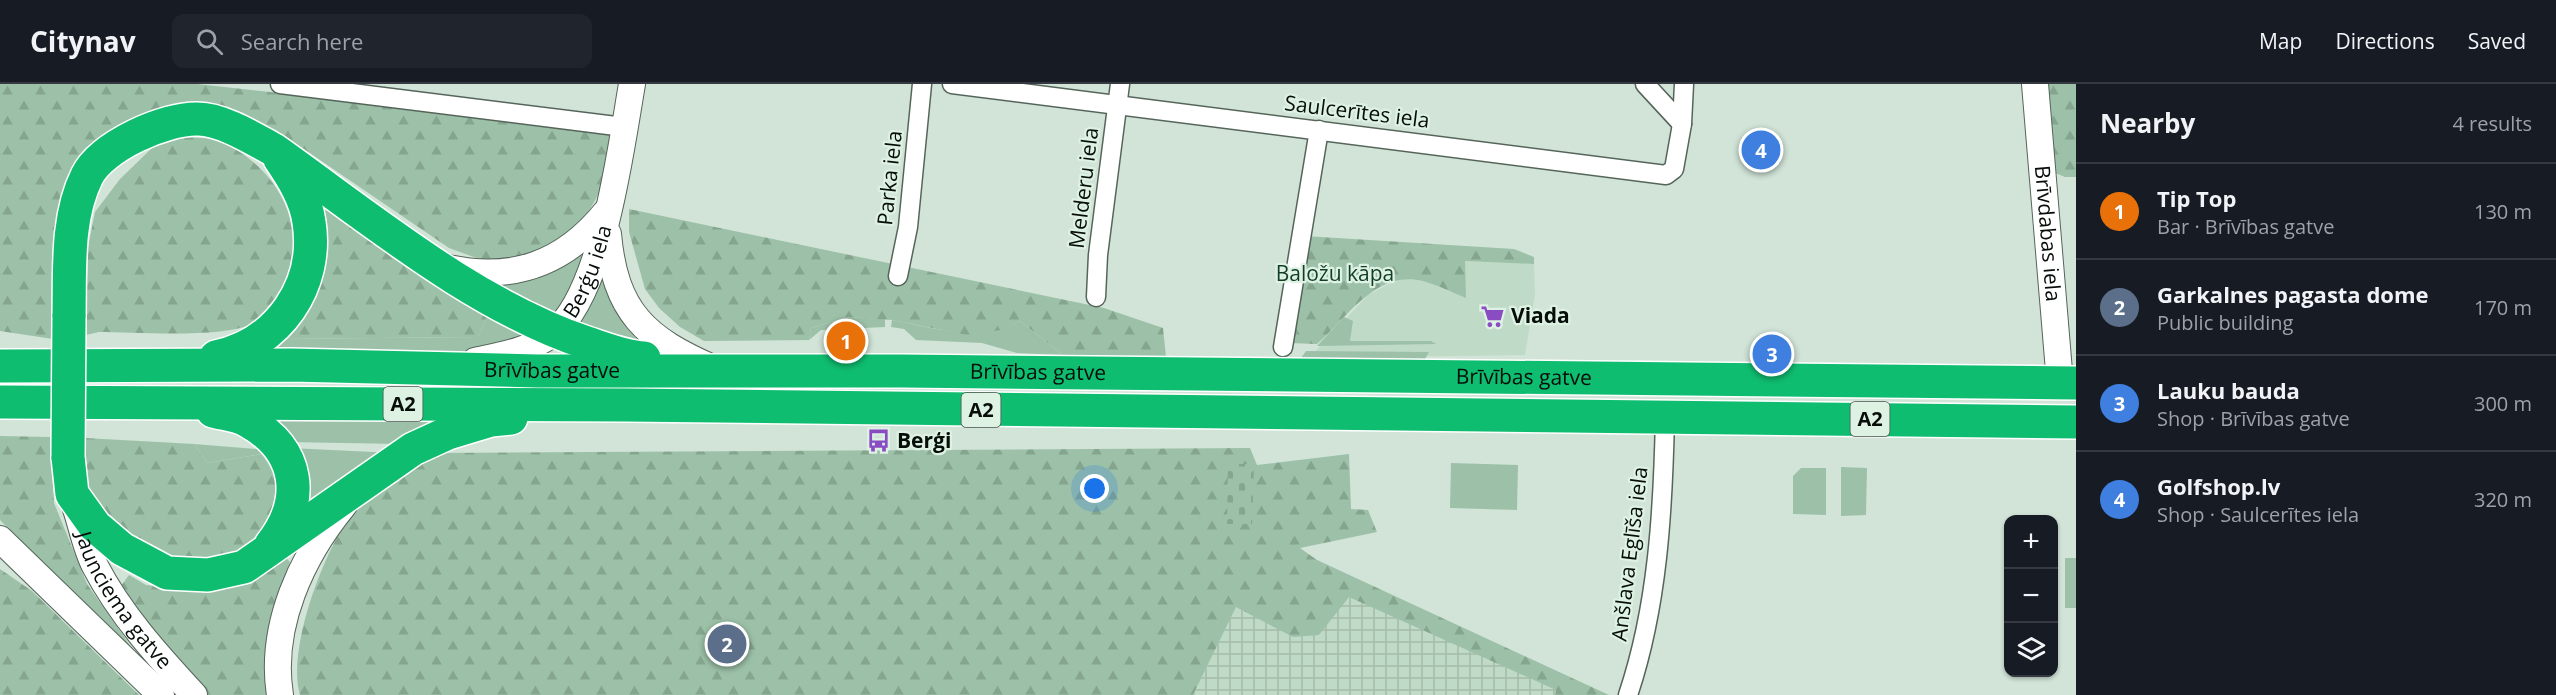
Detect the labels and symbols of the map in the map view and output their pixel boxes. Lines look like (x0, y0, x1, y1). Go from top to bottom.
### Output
street label: Saulcerītes iela (1283, 88, 1431, 134)
street label: Melderu iela (1062, 126, 1104, 250)
pin: 4 (1742, 128, 1780, 172)
street label: Parka iela (870, 129, 908, 227)
street label: Brīvdabas iela (2029, 164, 2068, 303)
street label: Berģu iela (556, 222, 618, 323)
park label: Baložu kāpa (1276, 259, 1394, 287)
place label: Viada (1511, 301, 1570, 329)
supermarket icon: Viada (1480, 303, 1506, 329)
pin: 1 (826, 318, 866, 364)
pin: 3 (1752, 332, 1792, 376)
street label: Brīvības gatve (484, 355, 620, 384)
street label: Brīvības gatve (970, 357, 1106, 386)
street label: Brīvības gatve (1456, 362, 1592, 391)
road number: A2 (384, 387, 422, 421)
road number: A2 (962, 393, 1000, 427)
road number: A2 (1850, 402, 1890, 436)
place label: Berģi (897, 426, 951, 454)
bus stop icon: Berģi (866, 428, 892, 454)
street label: Anšlava Eglīša iela (1604, 465, 1654, 643)
your location (1080, 474, 1109, 503)
street label: Jaunciema gatve (70, 526, 179, 674)
pin: 2 (708, 622, 746, 666)

